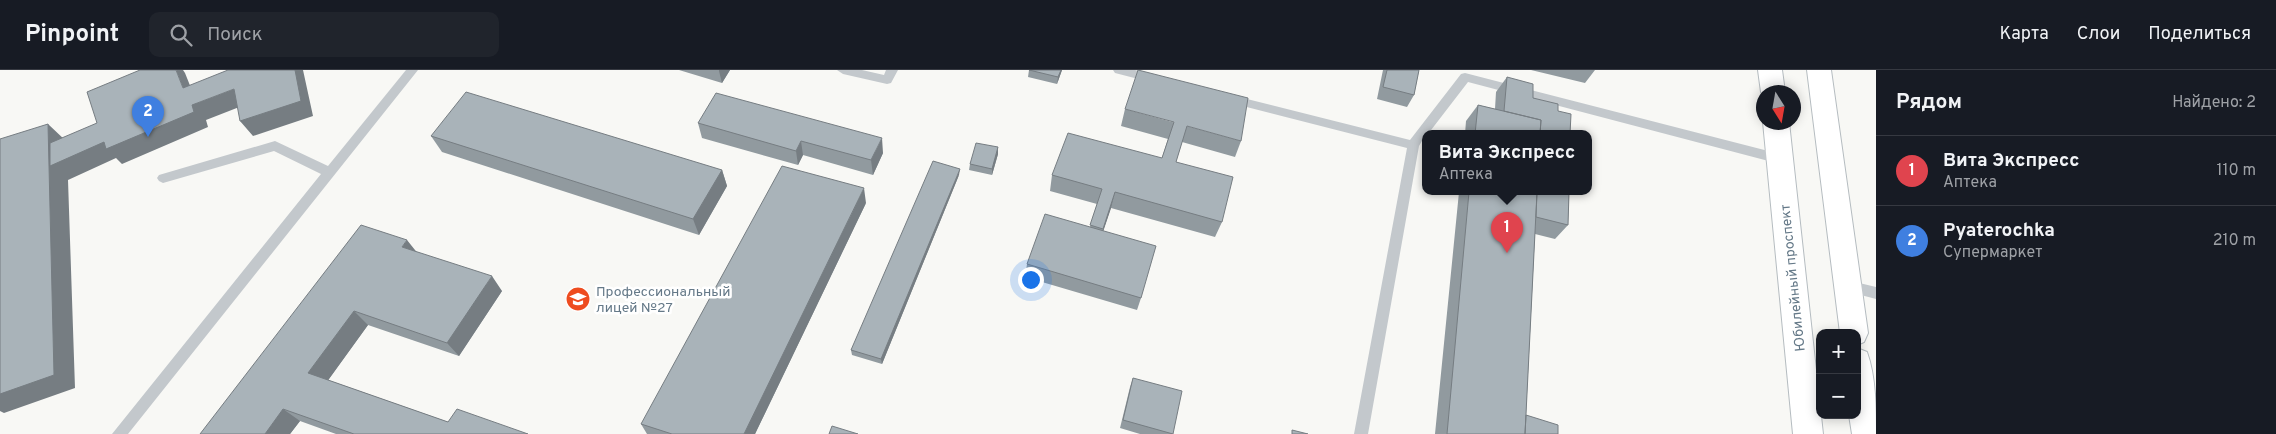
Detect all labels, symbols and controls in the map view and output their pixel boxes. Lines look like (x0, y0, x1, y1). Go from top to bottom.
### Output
search box (149, 12, 499, 57)
text: Pinpoint (25, 20, 119, 50)
icon: search (167, 21, 195, 49)
text: Поиск (207, 23, 263, 47)
text: Карта (1999, 23, 2049, 46)
text: Слои (2077, 23, 2120, 46)
text: Поделиться (2148, 23, 2251, 46)
north arrow (1756, 85, 1801, 130)
text: Рядом (1896, 89, 1962, 116)
text: Найдено: 2 (2172, 93, 2256, 113)
pin: 2 (132, 96, 164, 137)
popup (1422, 130, 1592, 195)
text: Вита Экспресс (1439, 141, 1575, 165)
text: Вита Экспресс (1943, 149, 2080, 173)
text: 1 (1909, 161, 1915, 181)
text: 110 m (2216, 161, 2256, 181)
text: Аптека (1439, 165, 1493, 185)
text: Аптека (1943, 173, 1997, 193)
street label: Юбилейный проспект (1777, 203, 1810, 352)
pin: 1 (1491, 212, 1523, 253)
text: Pyaterochka (1943, 219, 2055, 243)
text: 2 (1907, 231, 1917, 251)
text: 210 m (2213, 231, 2256, 251)
text: Супермаркет (1943, 243, 2043, 263)
your location (1018, 267, 1044, 293)
place label: Профессиональный лицей №27 (596, 284, 731, 317)
school or university icon: Профессиональный лицей №27 (565, 286, 591, 312)
map controls (1816, 329, 1861, 419)
button: + (1816, 329, 1861, 374)
button: − (1816, 374, 1861, 419)

